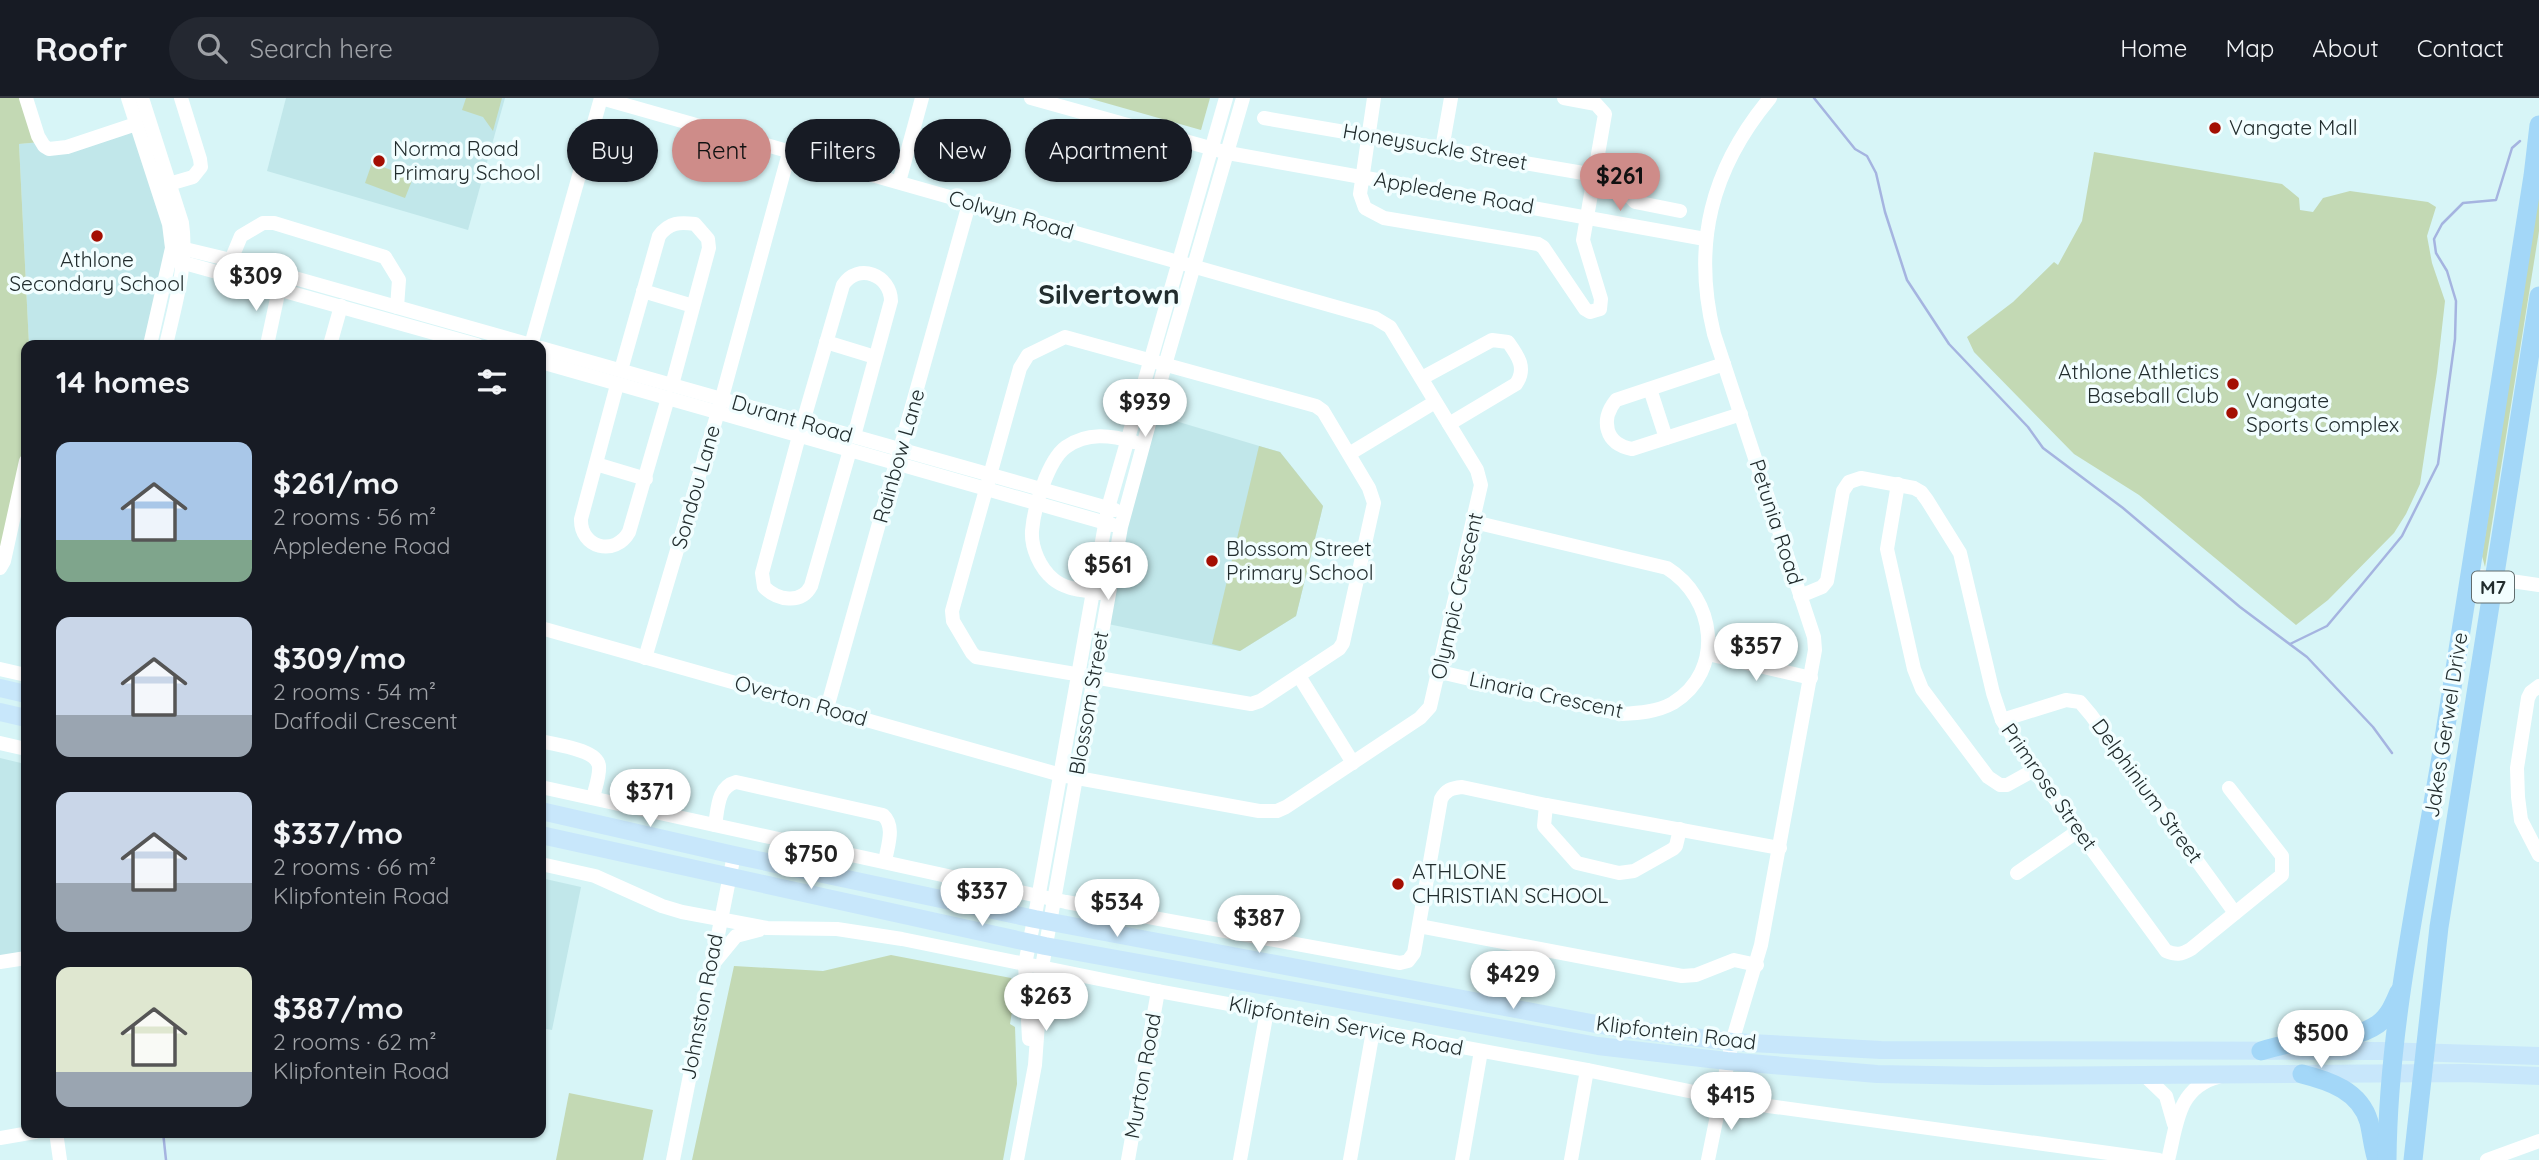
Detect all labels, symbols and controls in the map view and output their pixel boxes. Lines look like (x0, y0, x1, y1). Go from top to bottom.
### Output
search box (169, 17, 659, 80)
text: Roofr (35, 28, 127, 69)
icon: search (193, 29, 231, 67)
text: Search here (249, 32, 393, 65)
text: Home (2120, 33, 2187, 63)
text: Map (2225, 33, 2274, 63)
text: About (2312, 33, 2379, 63)
text: Contact (2417, 33, 2504, 63)
place label: Vangate Mall (2229, 114, 2358, 140)
street label: Honeysuckle Street (1341, 117, 1529, 175)
chip: Buy (567, 119, 658, 182)
chip: Rent (672, 119, 771, 182)
chip: Filters (785, 119, 900, 182)
chip: New (914, 119, 1011, 182)
chip: Apartment (1025, 119, 1192, 182)
marker: Vangate Mall (2207, 120, 2223, 136)
place label: Norma Road Primary School (393, 135, 541, 185)
marker: Norma Road Primary School (371, 153, 387, 169)
pin: $261 (1579, 153, 1661, 213)
text: $261 (1596, 161, 1644, 190)
street label: Appledene Road (1372, 165, 1536, 219)
street label: Colwyn Road (946, 184, 1077, 244)
marker: Athlone Secondary School (89, 228, 105, 244)
place label: Athlone Secondary School (9, 246, 185, 296)
pin: $309 (215, 254, 297, 313)
text: $309 (229, 261, 283, 290)
district label: Silvertown (1038, 276, 1180, 311)
place label: Athlone Athletics Baseball Club (2058, 358, 2219, 408)
text: 14 homes (56, 363, 190, 401)
icon: filters (473, 363, 511, 401)
marker: Athlone Athletics Baseball Club (2225, 376, 2241, 392)
pin: $939 (1104, 380, 1186, 439)
street label: Rainbow Lane (866, 386, 930, 526)
text: $939 (1119, 387, 1171, 416)
place label: Vangate Sports Complex (2246, 387, 2399, 437)
street label: Durant Road (729, 388, 856, 448)
marker: Vangate Sports Complex (2224, 405, 2240, 421)
street label: Sondou Lane (665, 422, 725, 552)
street label: Petunia Road (1744, 456, 1809, 588)
text: $261/mo (273, 464, 399, 502)
icon: home (112, 470, 196, 554)
text: 2 rooms · 56 m² (273, 502, 436, 531)
street label: Olympic Crescent (1424, 510, 1488, 682)
text: Appledene Road (273, 531, 450, 560)
place label: Blossom Street Primary School (1226, 535, 1374, 585)
pin: $561 (1067, 542, 1149, 602)
text: $561 (1084, 550, 1132, 579)
marker: Blossom Street Primary School (1204, 553, 1220, 569)
road number: M7 (2472, 572, 2514, 602)
pin: $357 (1715, 624, 1797, 683)
street label: Blossom Street (1063, 629, 1113, 777)
street label: Jakes Gerwel Drive (2418, 630, 2473, 819)
text: $357 (1730, 631, 1782, 660)
text: $309/mo (273, 639, 406, 677)
icon: home (112, 645, 196, 729)
street label: Linaria Crescent (1467, 665, 1626, 723)
street label: Overton Road (732, 669, 871, 731)
text: 2 rooms · 54 m² (273, 677, 436, 706)
text: Daffodil Crescent (273, 706, 458, 735)
street label: Delphinium Street (2087, 713, 2209, 868)
street label: Primrose Street (1996, 718, 2103, 855)
pin: $371 (609, 770, 691, 829)
text: $371 (626, 777, 674, 806)
text: $337/mo (273, 814, 403, 852)
icon: home (112, 820, 196, 904)
pin: $750 (770, 832, 852, 891)
text: $750 (784, 839, 838, 868)
text: 2 rooms · 66 m² (273, 852, 436, 881)
place label: ATHLONE CHRISTIAN SCHOOL (1412, 858, 1608, 908)
pin: $337 (941, 868, 1023, 928)
text: $337 (956, 876, 1008, 905)
marker: ATHLONE CHRISTIAN SCHOOL (1390, 876, 1406, 892)
pin: $534 (1076, 880, 1158, 939)
text: Klipfontein Road (273, 881, 450, 910)
text: $534 (1091, 887, 1143, 916)
pin: $387 (1218, 896, 1300, 955)
text: $387 (1233, 903, 1285, 932)
street label: Johnston Road (674, 932, 728, 1082)
pin: $429 (1472, 951, 1554, 1011)
text: $429 (1486, 959, 1540, 988)
pin: $263 (1005, 974, 1087, 1033)
text: $263 (1020, 981, 1072, 1010)
text: $387/mo (273, 989, 403, 1027)
street label: Klipfontein Service Road (1227, 990, 1466, 1060)
icon: home (112, 995, 196, 1079)
street label: Klipfontein Road (1595, 1009, 1758, 1055)
pin: $500 (2280, 1010, 2362, 1070)
street label: Murton Road (1118, 1011, 1166, 1141)
text: $500 (2293, 1018, 2349, 1047)
text: 2 rooms · 62 m² (273, 1027, 437, 1056)
text: Klipfontein Road (273, 1056, 450, 1085)
pin: $415 (1690, 1072, 1772, 1132)
text: $415 (1707, 1080, 1755, 1109)

